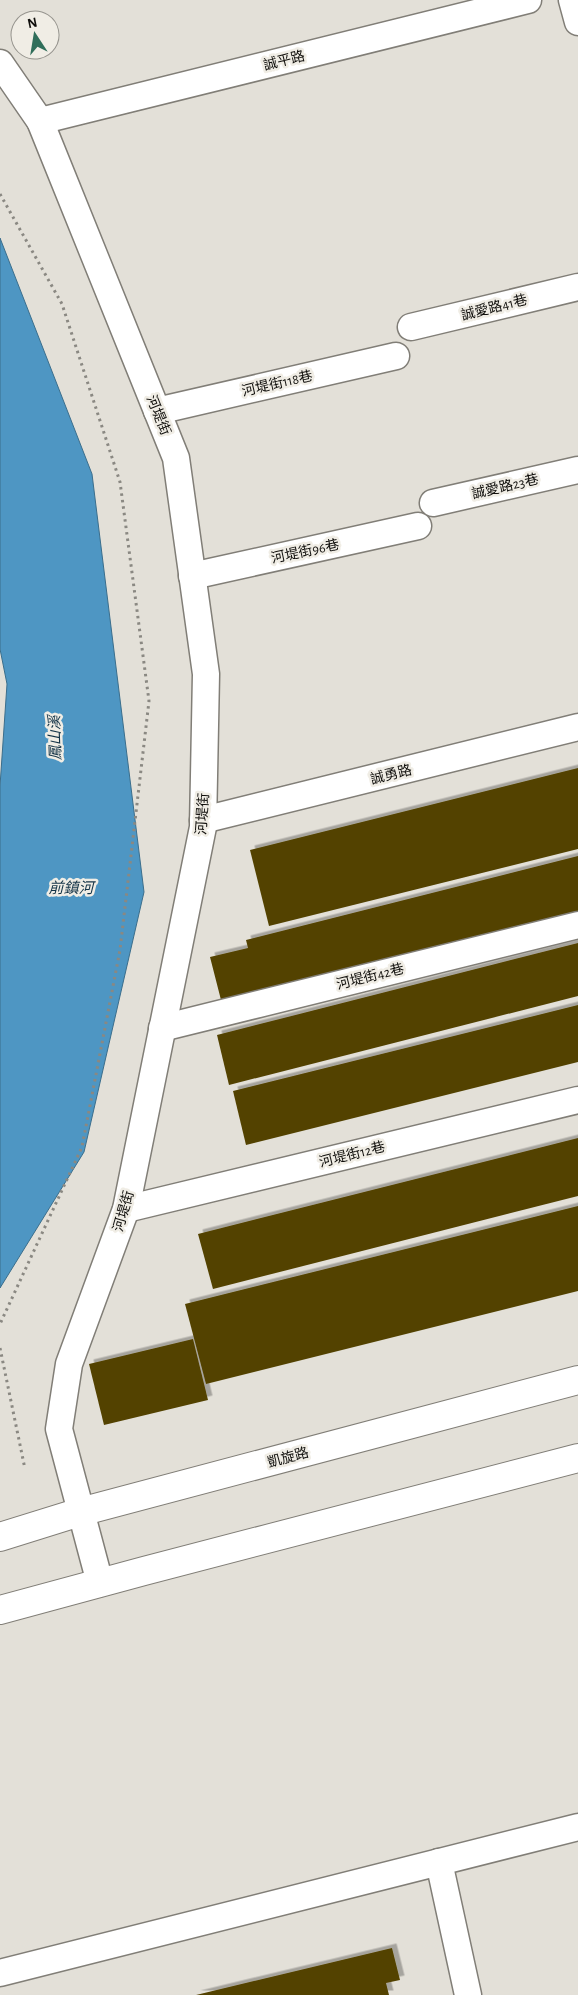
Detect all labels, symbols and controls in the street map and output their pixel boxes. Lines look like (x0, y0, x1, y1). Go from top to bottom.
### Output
north arrow (10, 10, 60, 60)
text: N (26, 15, 39, 31)
street label: 誠平路 (262, 48, 306, 73)
street label: 誠愛路41巷 (460, 292, 529, 323)
street label: 河堤街118巷 (240, 368, 314, 399)
street label: 河堤街 (144, 393, 173, 437)
street label: 誠愛路23巷 (470, 472, 540, 501)
street label: 河堤街96巷 (270, 537, 340, 566)
water label: 鳳山溪 (46, 713, 64, 761)
street label: 誠勇路 (369, 762, 413, 787)
street label: 河堤街 (194, 793, 211, 836)
water label: 前鎮河 (48, 880, 96, 896)
street label: 河堤街42巷 (335, 961, 405, 992)
street label: 河堤街12巷 (318, 1139, 387, 1170)
street label: 河堤街 (110, 1189, 136, 1233)
street label: 凱旋路 (266, 1445, 310, 1470)

